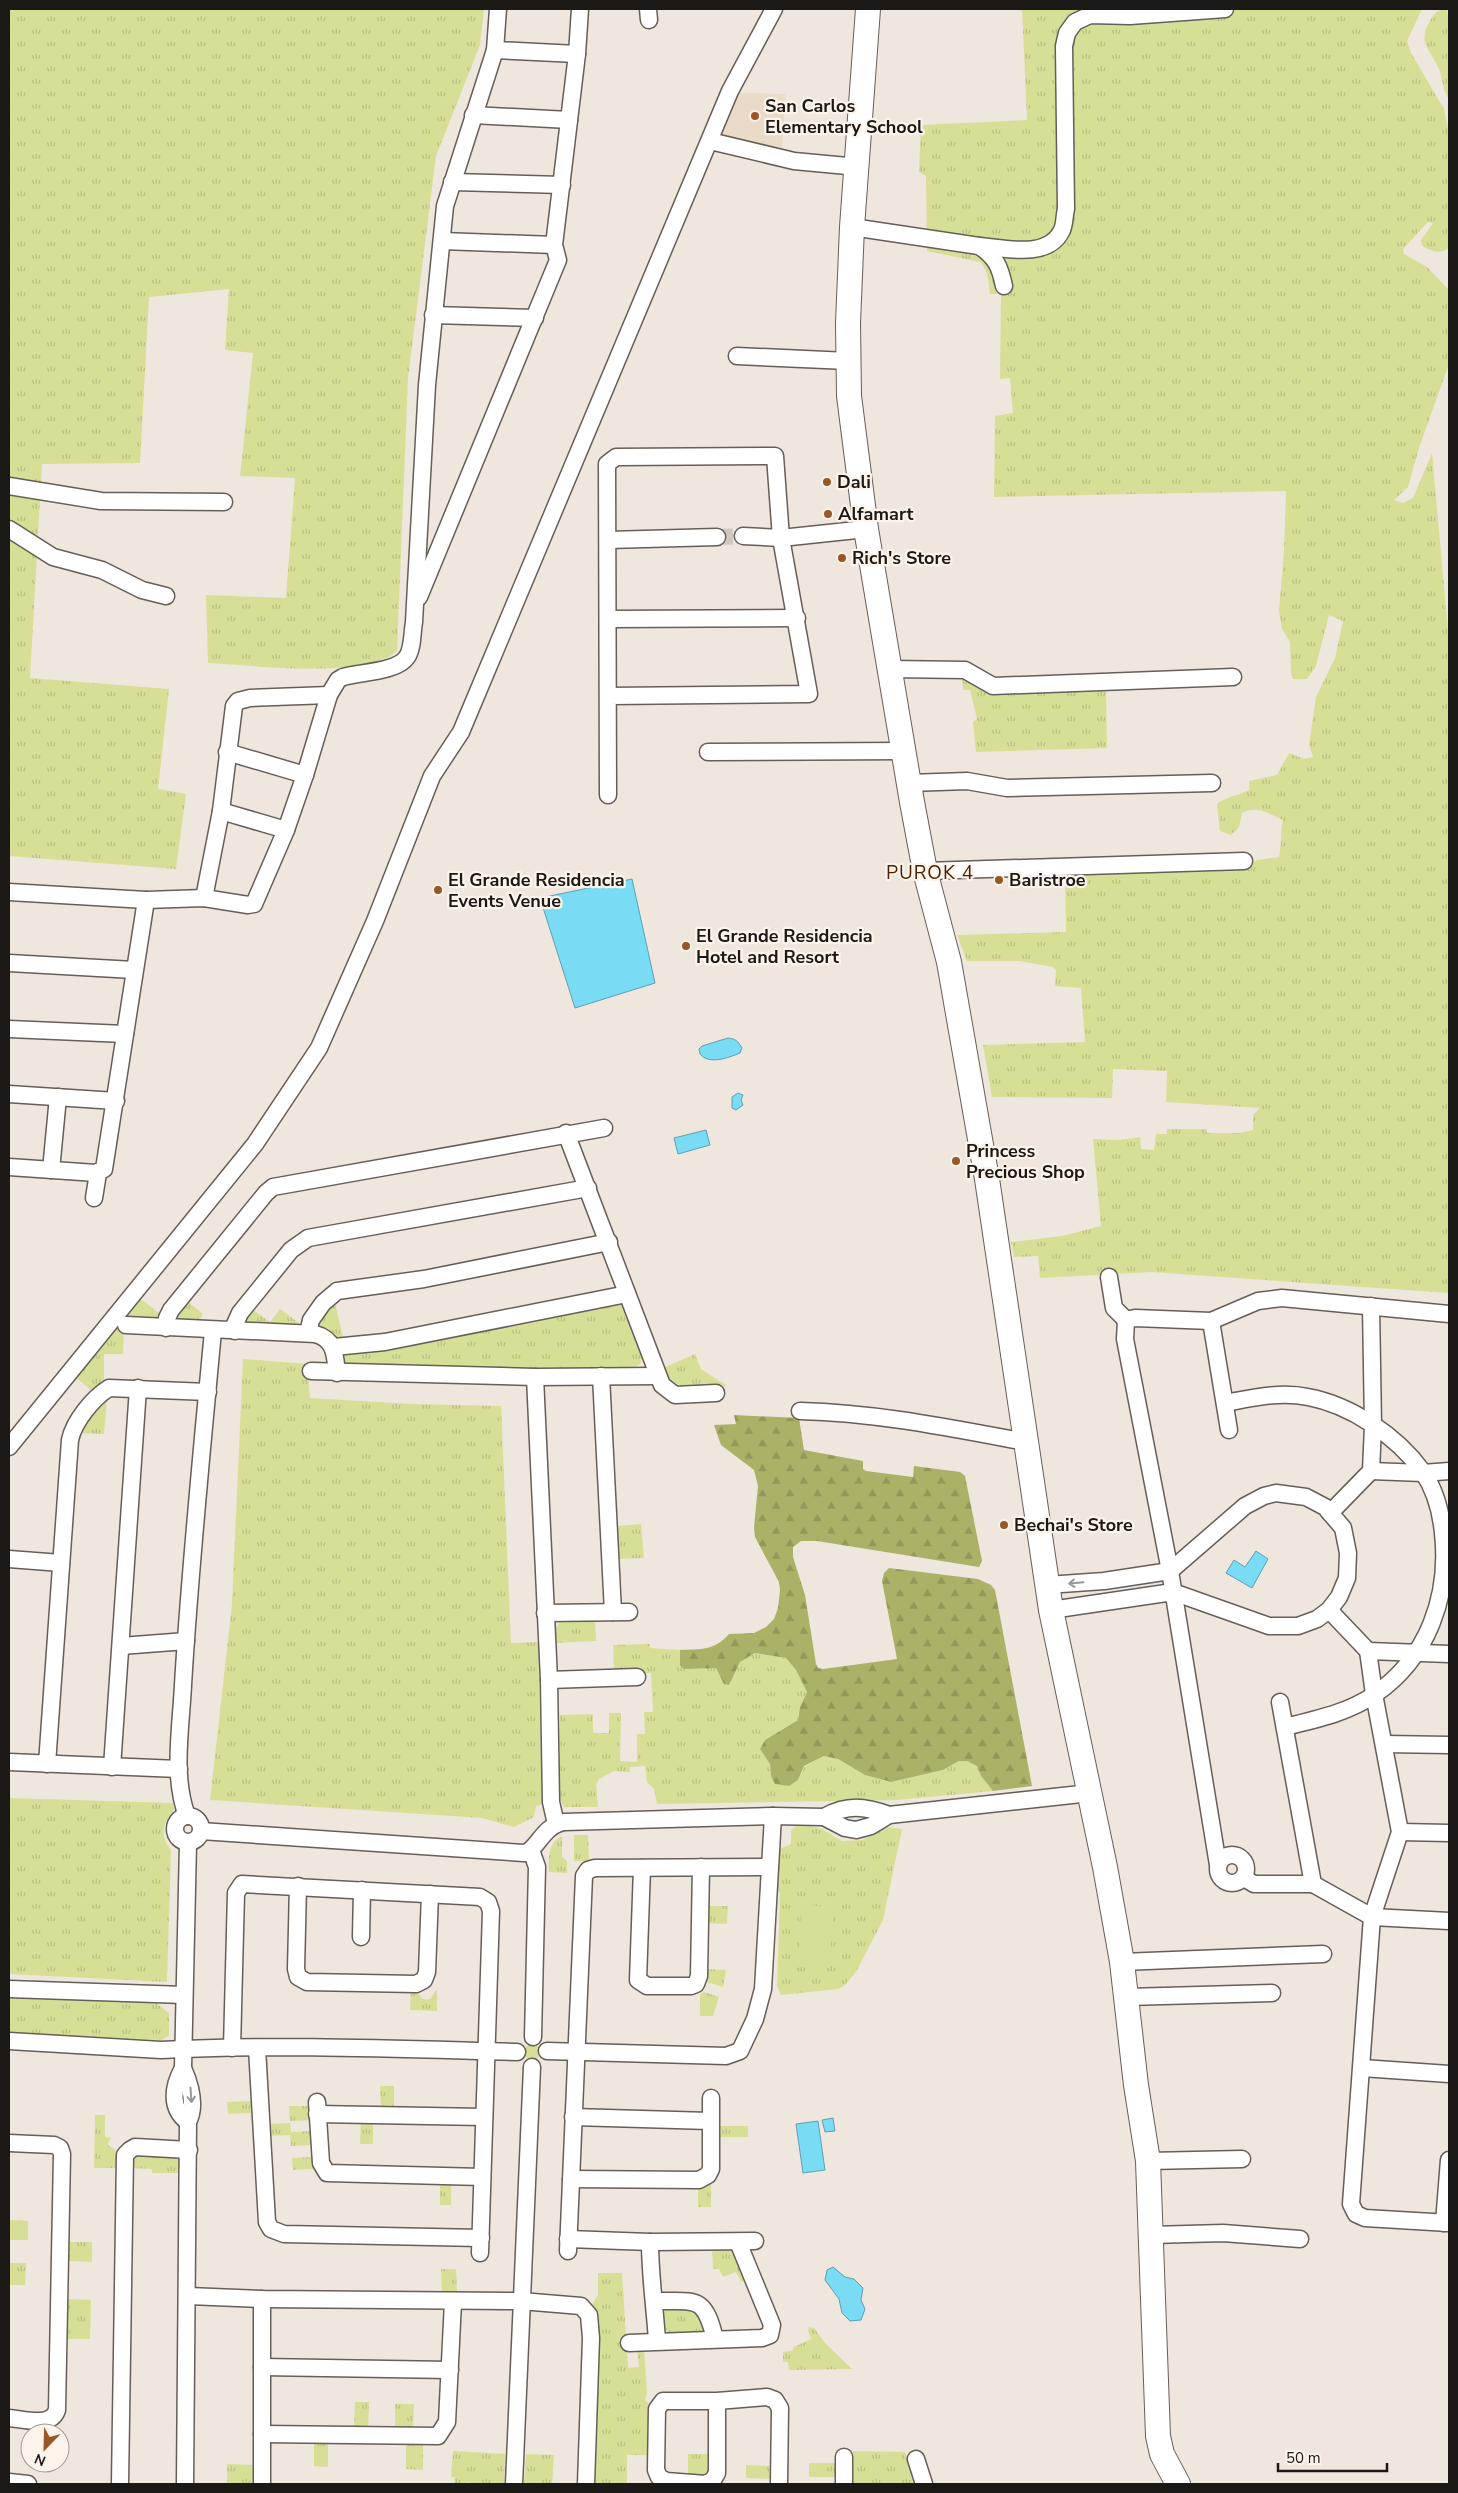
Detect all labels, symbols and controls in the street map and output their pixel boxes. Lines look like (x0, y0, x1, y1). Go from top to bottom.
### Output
place label: San Carlos Elementary School (765, 94, 923, 139)
marker: San Carlos Elementary School (749, 110, 761, 122)
place label: Dali (837, 470, 871, 494)
marker: Dali (821, 476, 833, 488)
place label: Alfamart (838, 502, 913, 526)
marker: Alfamart (822, 508, 834, 520)
place label: Rich's Store (852, 546, 951, 570)
marker: Rich's Store (836, 552, 848, 564)
district label: PUROK 4 (886, 860, 974, 886)
place label: El Grande Residencia Events Venue (448, 868, 625, 913)
place label: Baristroe (1009, 868, 1086, 892)
marker: Baristroe (993, 874, 1005, 886)
marker: El Grande Residencia Events Venue (432, 884, 444, 896)
place label: El Grande Residencia Hotel and Resort (696, 924, 873, 969)
marker: El Grande Residencia Hotel and Resort (680, 940, 692, 952)
place label: Princess Precious Shop (966, 1139, 1085, 1184)
marker: Princess Precious Shop (950, 1155, 962, 1167)
place label: Bechai's Store (1014, 1513, 1133, 1537)
marker: Bechai's Store (998, 1519, 1010, 1531)
one-way arrow (1068, 1578, 1084, 1588)
one-way arrow (187, 2086, 196, 2102)
north arrow (20, 2423, 70, 2473)
scale bar (1278, 2440, 1387, 2472)
text: 50 m (1286, 2448, 1321, 2468)
text: N (32, 2449, 49, 2470)

